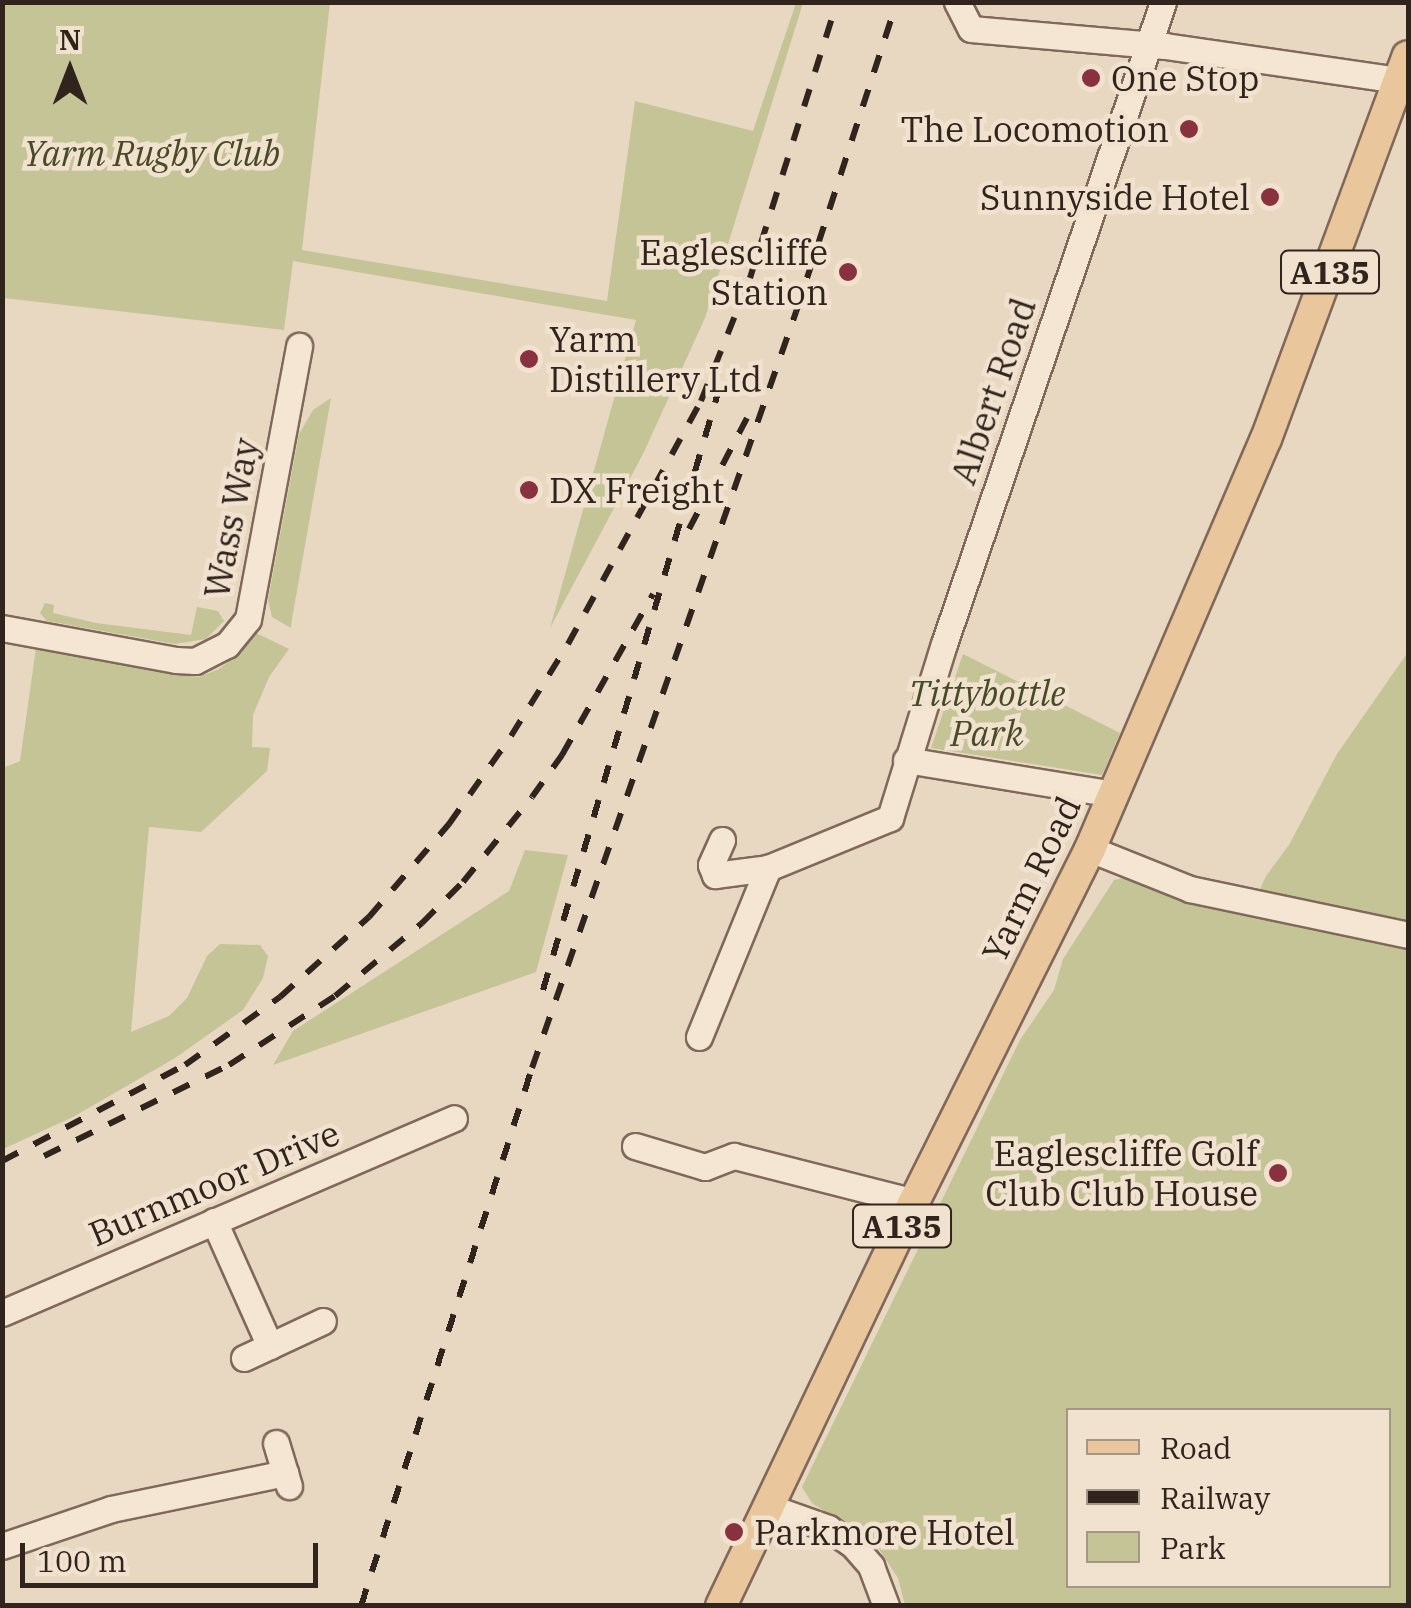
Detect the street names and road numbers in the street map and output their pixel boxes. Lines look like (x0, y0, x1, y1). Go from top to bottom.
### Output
road number: A135 (1280, 245, 1380, 299)
street label: Albert Road (942, 292, 1044, 490)
street label: Wass Way (195, 434, 267, 602)
street label: Yarm Road (973, 789, 1089, 969)
street label: Burnmoor Drive (83, 1111, 345, 1255)
road number: A135 (852, 1199, 952, 1253)

